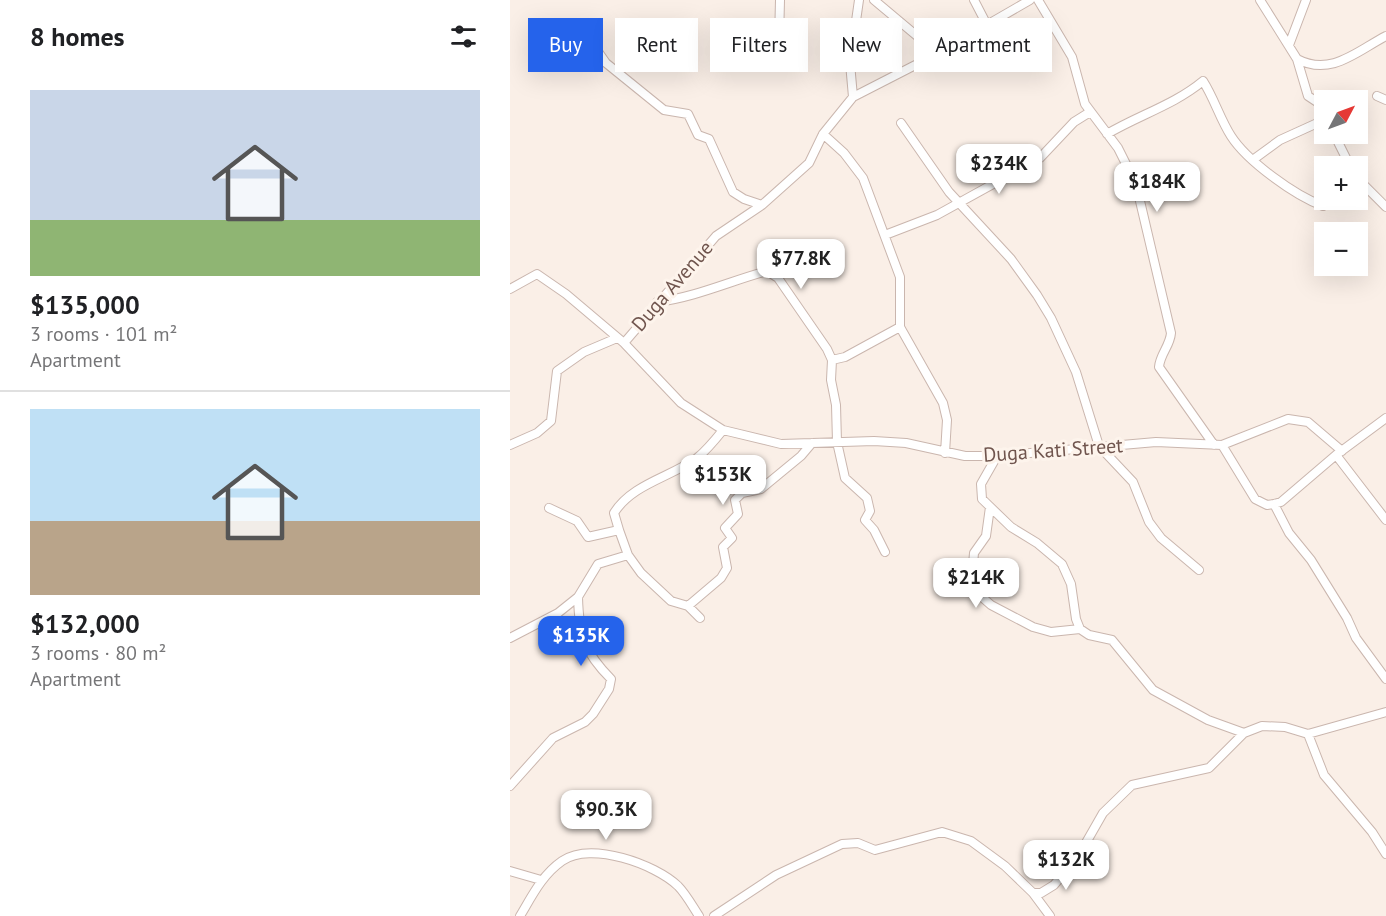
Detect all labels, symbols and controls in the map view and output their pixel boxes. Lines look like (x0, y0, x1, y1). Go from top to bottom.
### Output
chip: Buy (528, 18, 603, 72)
chip: Rent (615, 18, 698, 72)
chip: Filters (710, 18, 808, 72)
chip: New (820, 18, 902, 72)
chip: Apartment (914, 18, 1052, 72)
text: 8 homes (30, 20, 125, 53)
icon: filters (447, 20, 480, 53)
north arrow (1314, 90, 1368, 144)
map controls (1314, 90, 1368, 276)
icon: home (201, 129, 309, 237)
pin: $234K (957, 144, 1041, 195)
text: $234K (970, 150, 1028, 176)
button: + (1314, 156, 1368, 210)
pin: $184K (1115, 162, 1199, 213)
text: $184K (1128, 168, 1186, 194)
button: − (1314, 222, 1368, 276)
street label: Duga Avenue (626, 235, 718, 337)
pin: $77.8K (752, 239, 850, 290)
text: $77.8K (771, 245, 831, 271)
text: $135,000 (30, 288, 140, 321)
text: 3 rooms · 101 m² (30, 321, 177, 347)
text: Apartment (30, 347, 121, 373)
street label: Duga Kati Street (982, 432, 1124, 468)
icon: home (201, 448, 309, 556)
pin: $153K (681, 455, 765, 506)
text: $153K (694, 461, 752, 487)
pin: $214K (934, 558, 1018, 609)
text: $214K (947, 564, 1005, 590)
text: $132,000 (30, 607, 140, 640)
pin: $135K (539, 616, 623, 667)
text: $135K (552, 622, 610, 648)
text: 3 rooms · 80 m² (30, 640, 166, 666)
text: Apartment (30, 666, 121, 692)
pin: $90.3K (557, 790, 655, 841)
text: $90.3K (575, 796, 637, 822)
pin: $132K (1024, 840, 1108, 891)
text: $132K (1037, 846, 1095, 872)

